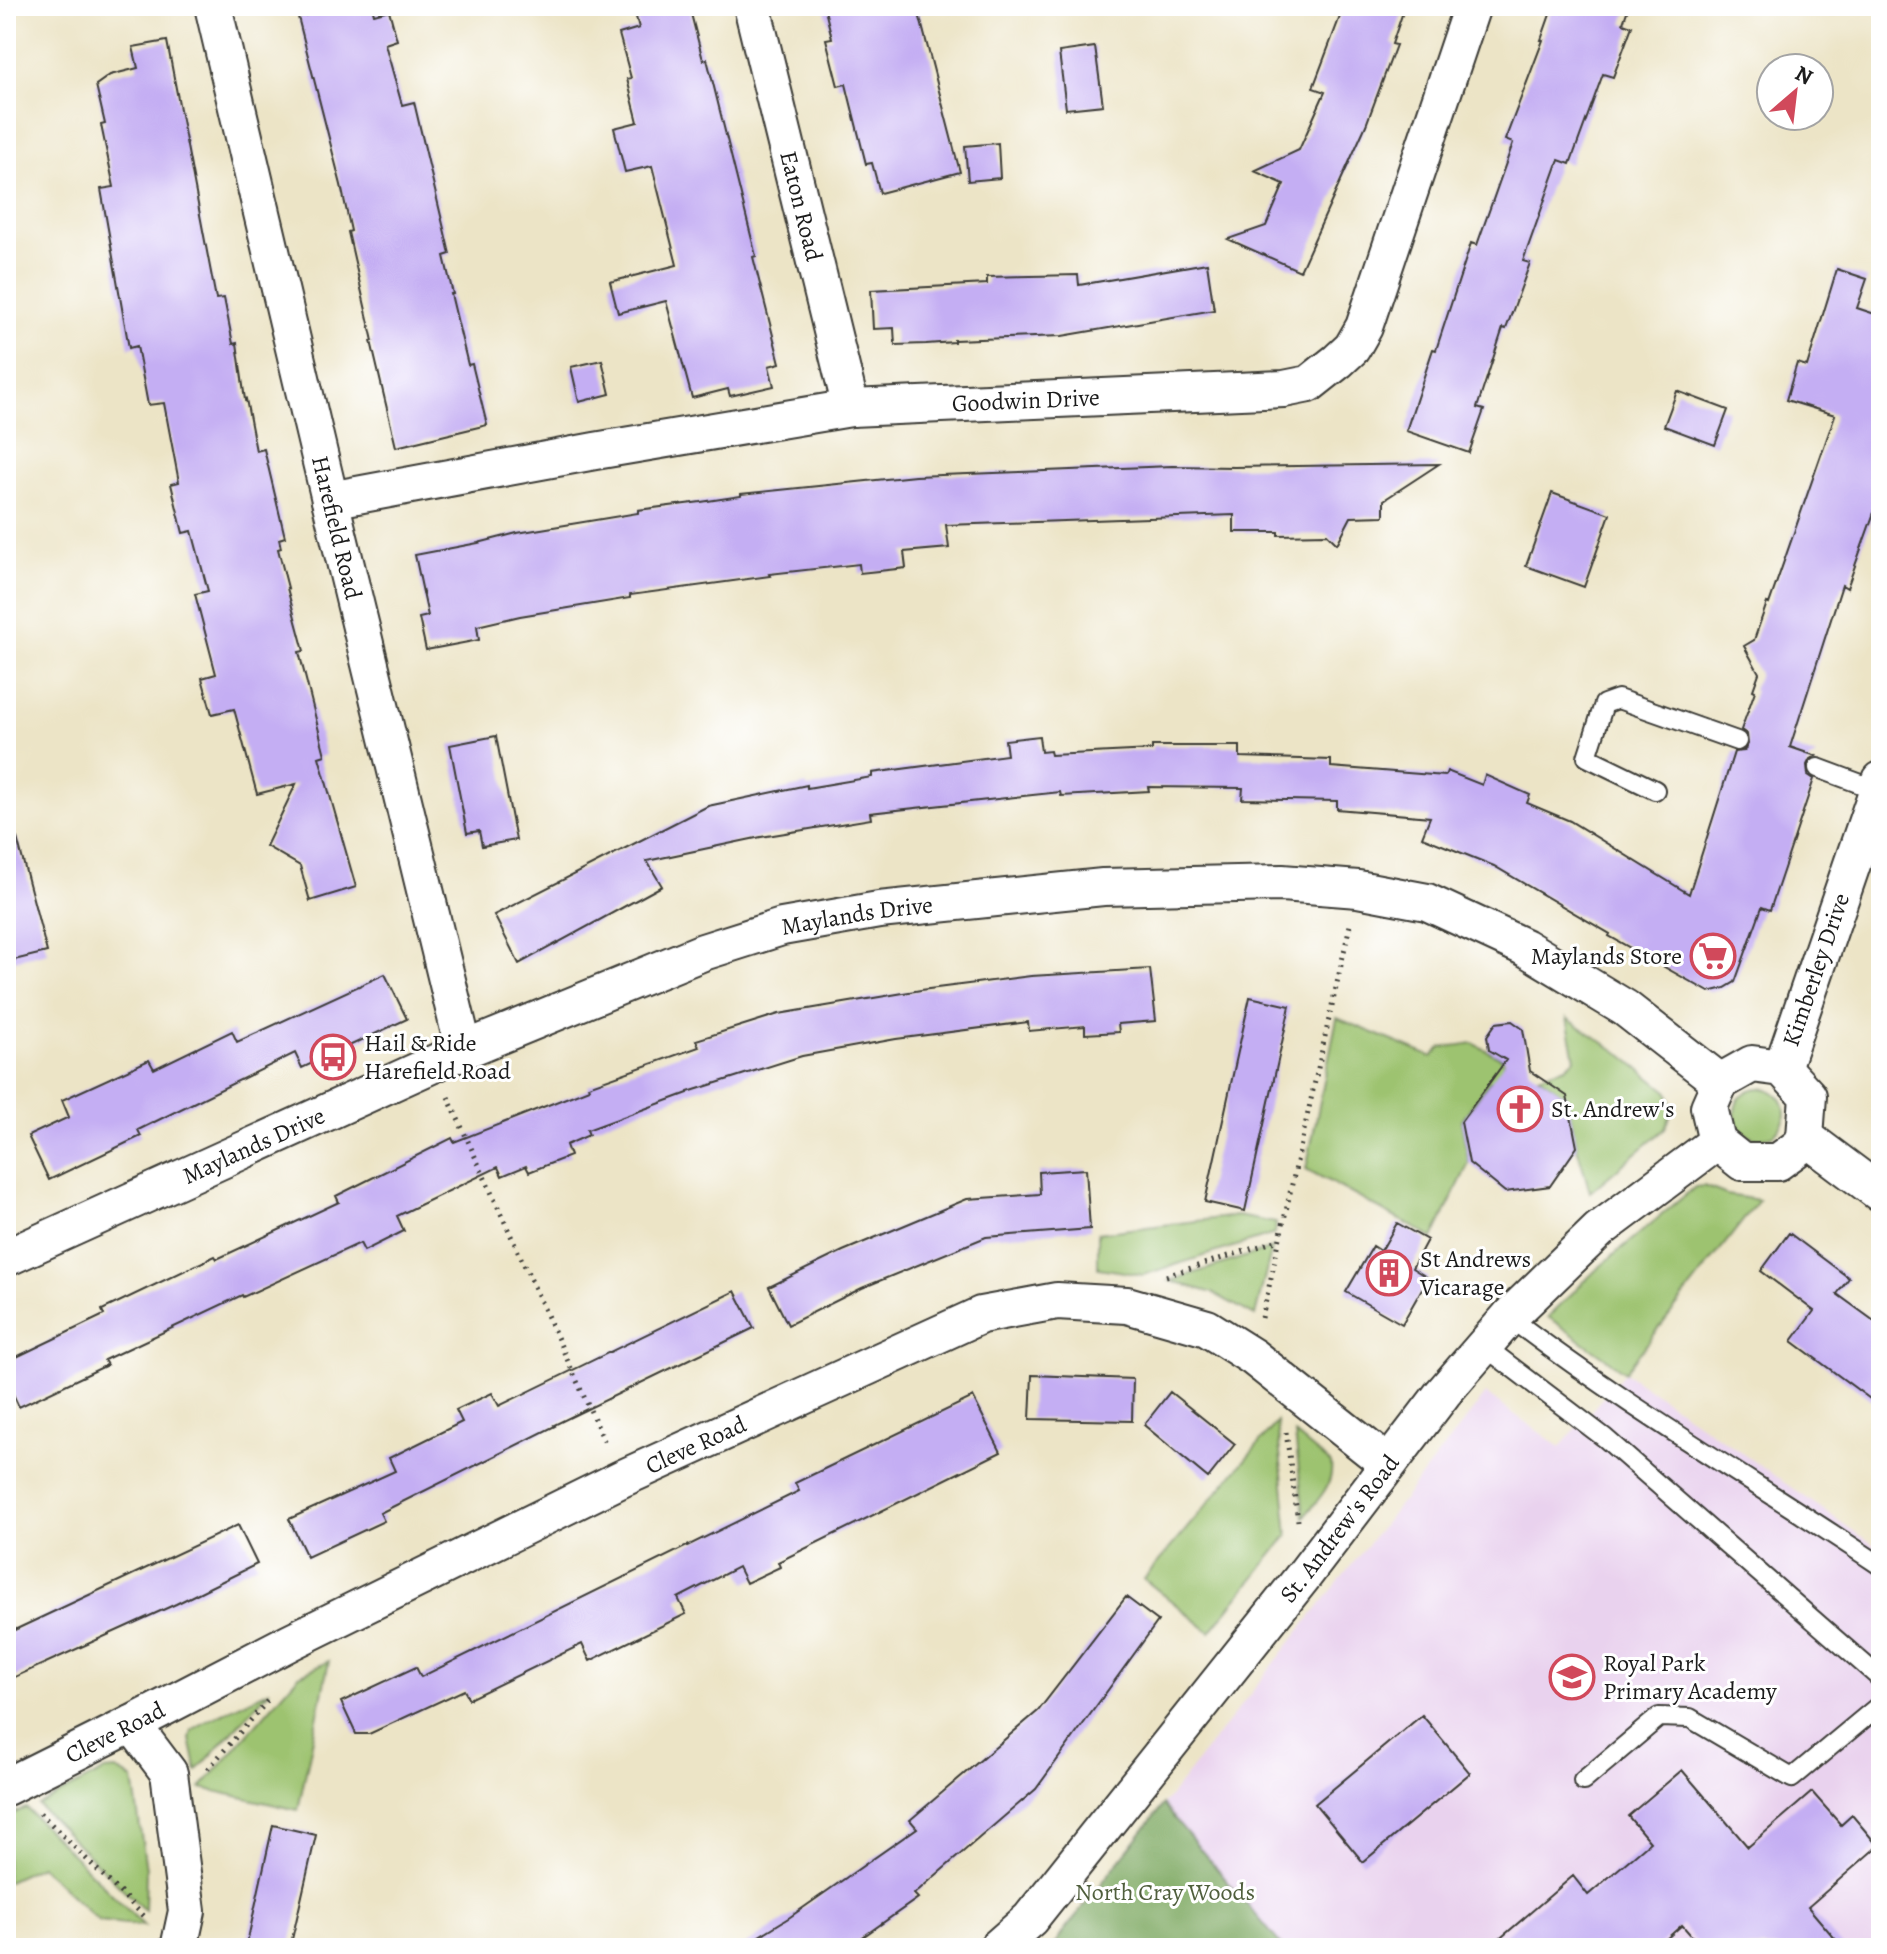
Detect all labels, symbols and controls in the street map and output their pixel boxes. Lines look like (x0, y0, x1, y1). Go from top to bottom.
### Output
north arrow (1755, 52, 1835, 132)
text: N (1790, 58, 1818, 92)
street label: Eaton Road (772, 147, 830, 265)
street label: Goodwin Drive (951, 381, 1100, 420)
street label: Harefield Road (304, 452, 370, 603)
street label: Maylands Drive (779, 889, 934, 943)
street label: Kimberley Drive (1775, 889, 1857, 1051)
supermarket icon: Maylands Store (1689, 932, 1737, 980)
place label: Maylands Store (1531, 940, 1682, 972)
place label: Hail & Ride Harefield Road (364, 1027, 511, 1087)
bus stop icon: Hail & Ride Harefield Road (309, 1033, 357, 1081)
church icon: St. Andrew's (1496, 1085, 1544, 1133)
place label: St. Andrew's (1551, 1093, 1675, 1125)
street label: Maylands Drive (177, 1099, 330, 1192)
place label: St Andrews Vicarage (1419, 1243, 1531, 1303)
building icon: St Andrews Vicarage (1365, 1249, 1413, 1297)
street label: Cleve Road (640, 1408, 751, 1482)
street label: St. Andrew's Road (1272, 1448, 1406, 1609)
place label: Royal Park Primary Academy (1603, 1647, 1777, 1707)
school or university icon: Royal Park Primary Academy (1548, 1653, 1596, 1701)
street label: Cleve Road (60, 1694, 170, 1771)
park label: North Cray Woods (1075, 1876, 1255, 1908)

